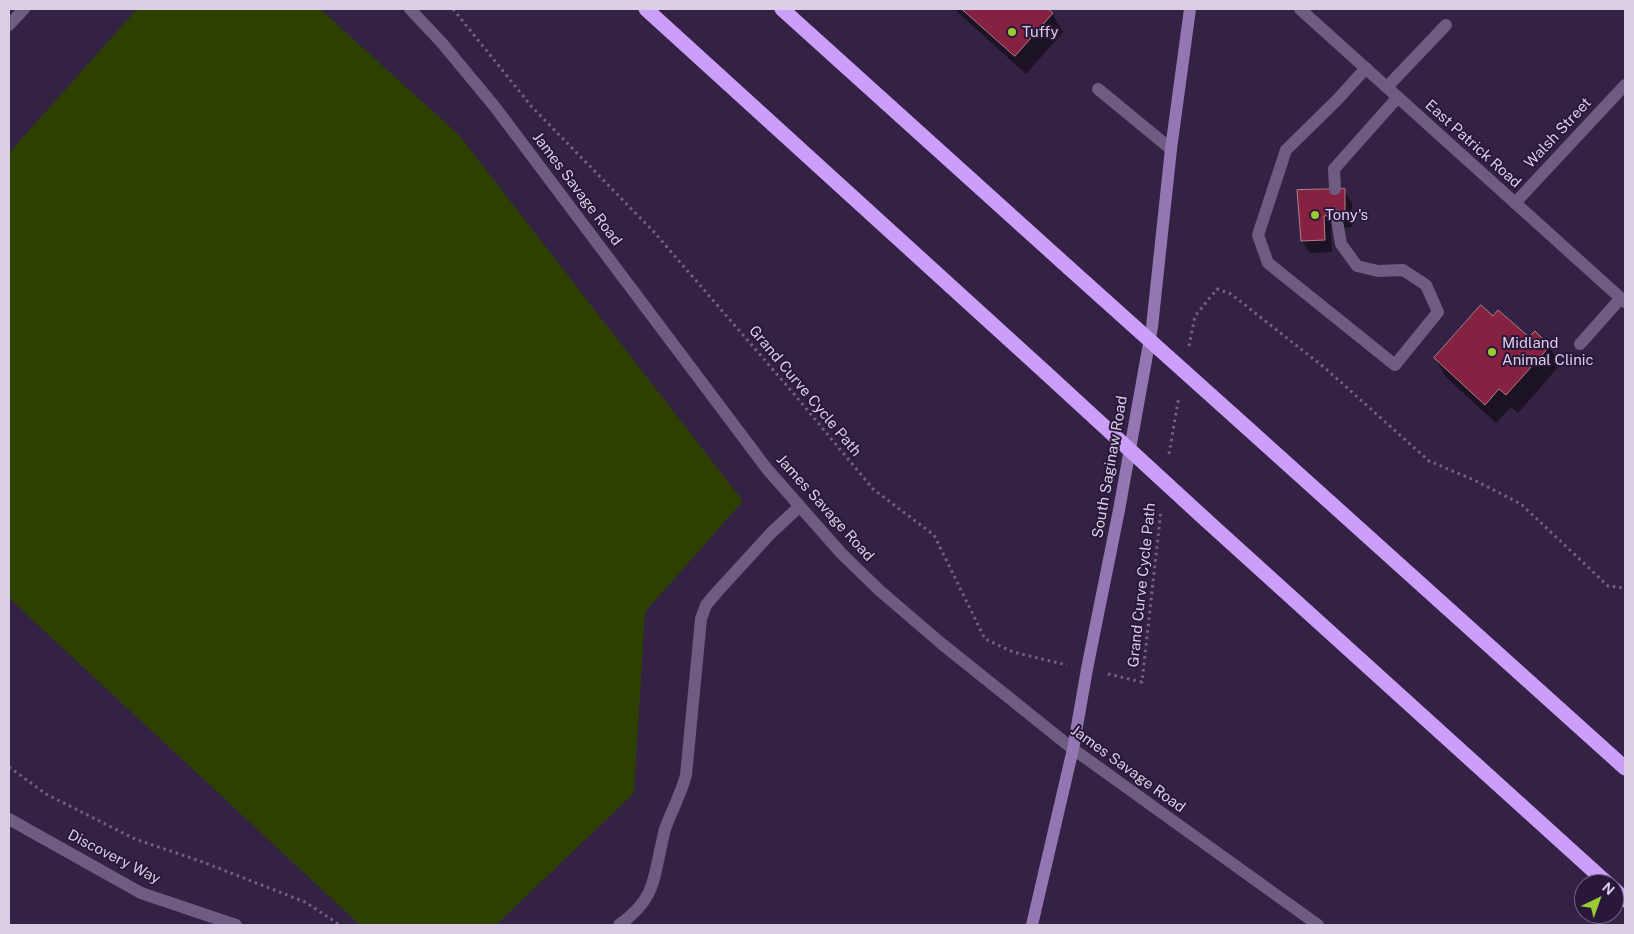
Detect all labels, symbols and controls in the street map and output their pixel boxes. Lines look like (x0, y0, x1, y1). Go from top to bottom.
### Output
place label: Tuffy (1022, 23, 1058, 41)
marker: Tuffy (1006, 26, 1018, 38)
street label: Walsh Street (1521, 94, 1595, 172)
street label: East Patrick Road (1421, 96, 1525, 192)
street label: James Savage Road (529, 129, 625, 249)
place label: Tony's (1325, 206, 1368, 224)
marker: Tony's (1309, 209, 1321, 221)
street label: Grand Curve Cycle Path (745, 322, 865, 460)
place label: Midland Animal Clinic (1502, 334, 1594, 369)
marker: Midland Animal Clinic (1486, 346, 1498, 358)
street label: South Saginaw Road (1089, 394, 1131, 540)
street label: James Savage Road (772, 451, 878, 565)
street label: Grand Curve Cycle Path (1124, 502, 1160, 668)
street label: James Savage Road (1067, 721, 1189, 817)
street label: Discovery Way (65, 826, 163, 888)
north arrow (1574, 874, 1624, 924)
text: N (1599, 879, 1618, 898)

